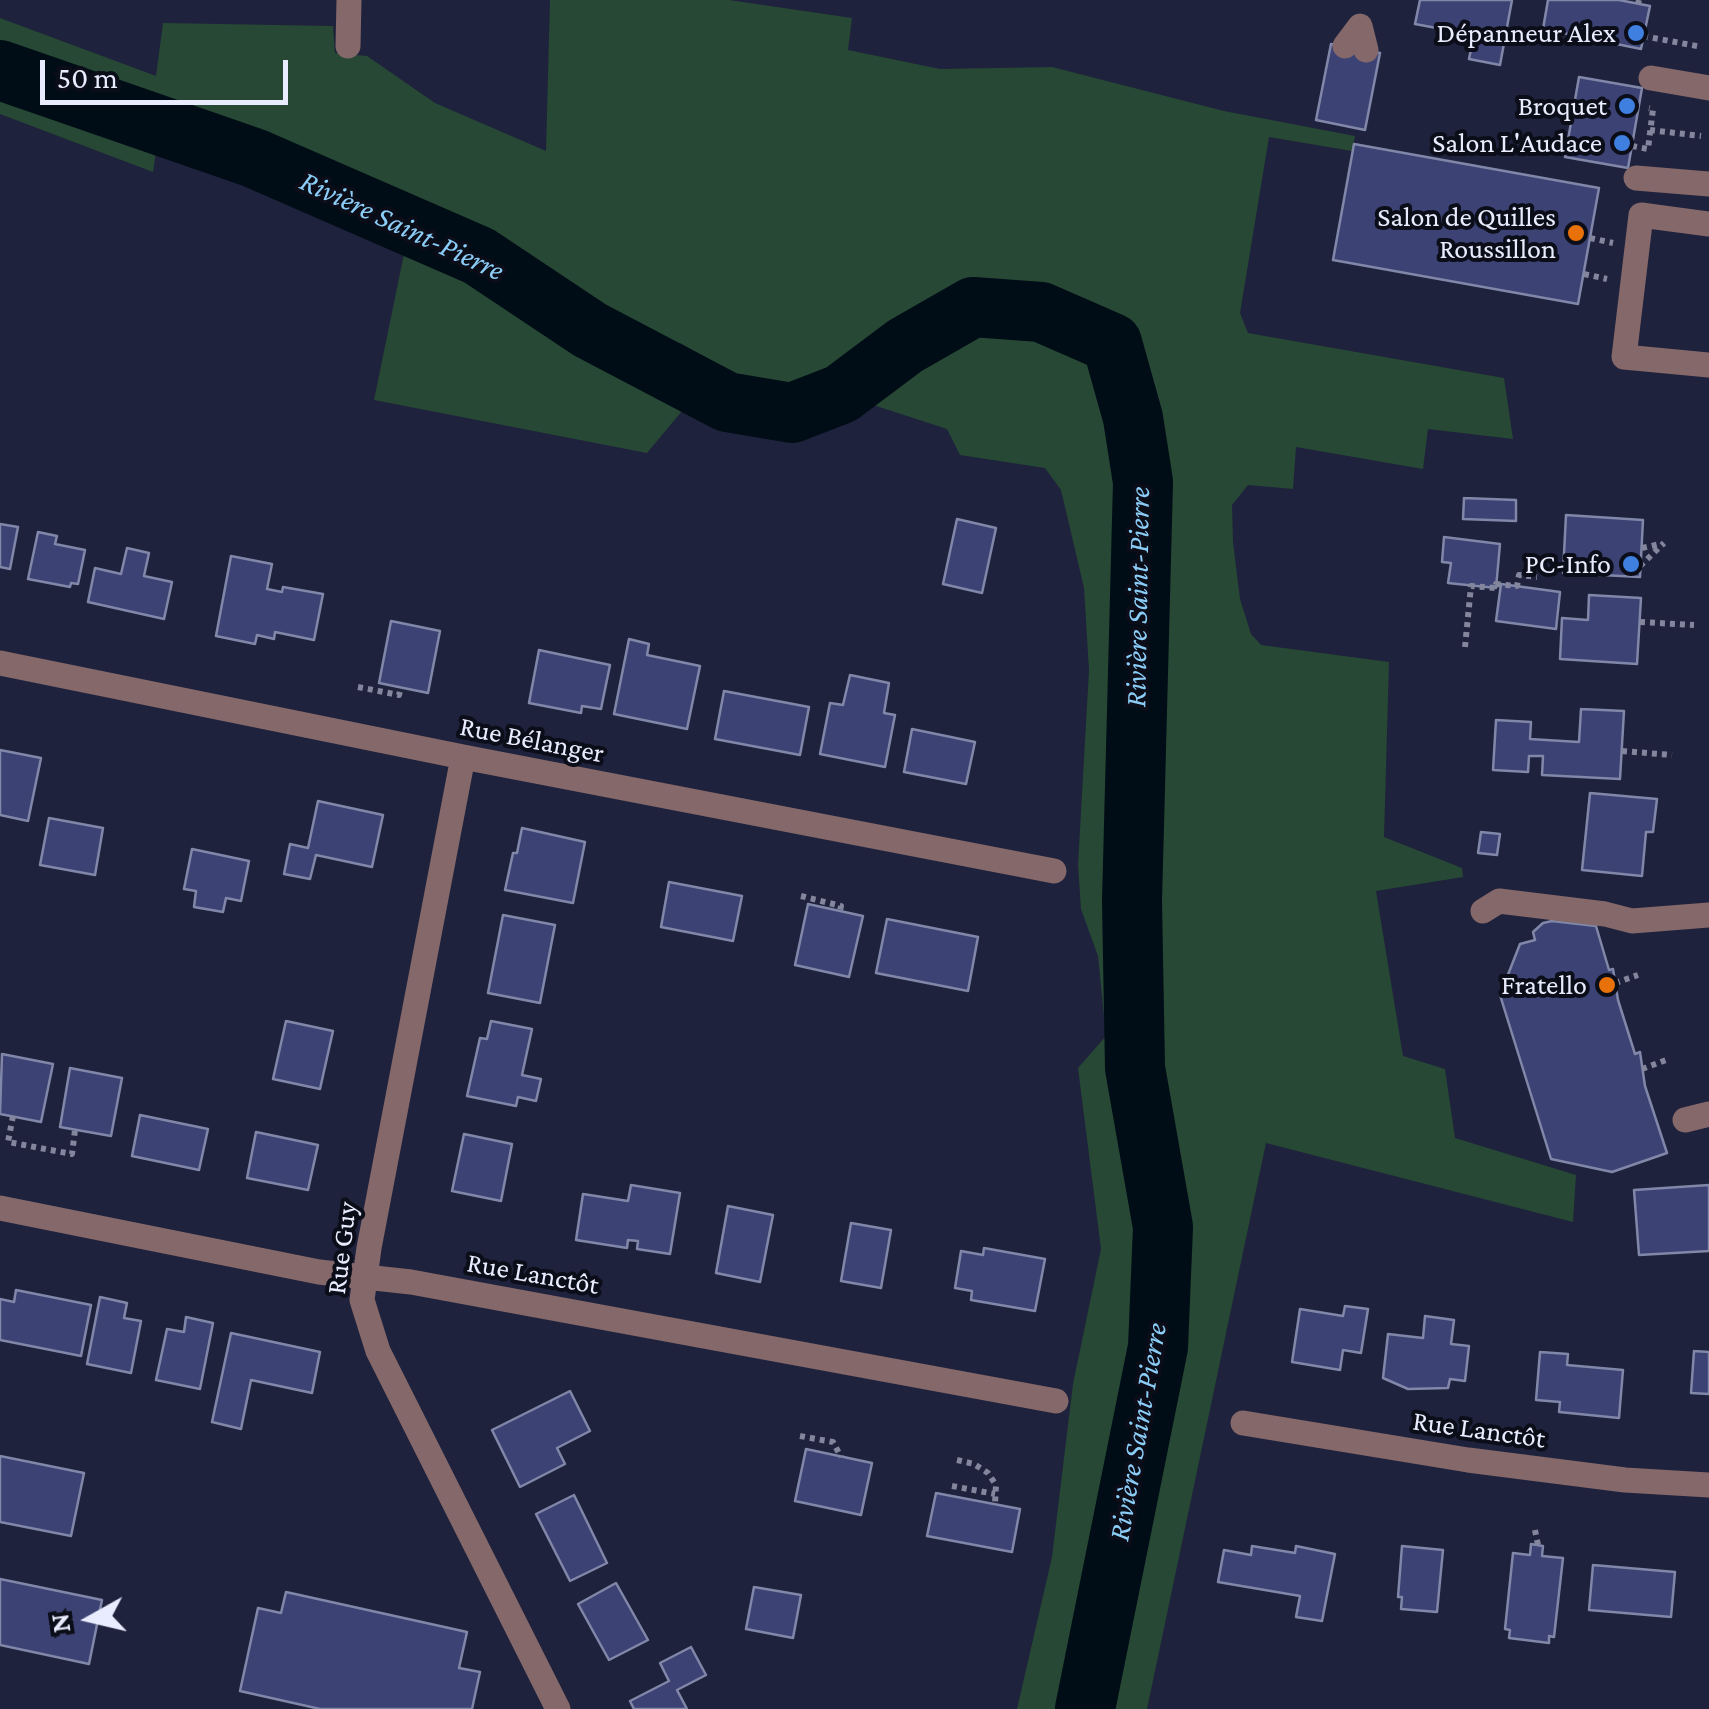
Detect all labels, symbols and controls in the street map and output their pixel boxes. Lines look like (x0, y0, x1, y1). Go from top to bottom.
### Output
place label: Dépanneur Alex (1437, 16, 1616, 50)
marker: Dépanneur Alex (1625, 22, 1647, 44)
scale bar (45, 40, 292, 102)
text: 50 m (57, 61, 118, 94)
place label: Broquet (1518, 89, 1607, 123)
marker: Broquet (1616, 95, 1638, 117)
place label: Salon L'Audace (1432, 126, 1602, 160)
marker: Salon L'Audace (1611, 132, 1633, 154)
water label: Rivière Saint-Pierre (294, 163, 510, 289)
place label: Salon de Quilles Roussillon (1377, 200, 1556, 266)
marker: Salon de Quilles Roussillon (1565, 222, 1587, 244)
water label: Rivière Saint-Pierre (1118, 486, 1158, 708)
place label: PC-Info (1525, 547, 1611, 581)
marker: PC-Info (1620, 553, 1642, 575)
street label: Rue Bélanger (457, 710, 607, 770)
place label: Fratello (1501, 968, 1587, 1002)
marker: Fratello (1596, 974, 1618, 996)
street label: Rue Guy (320, 1200, 364, 1296)
street label: Rue Lanctôt (464, 1246, 602, 1302)
water label: Rivière Saint-Pierre (1101, 1320, 1175, 1544)
street label: Rue Lanctôt (1411, 1404, 1547, 1456)
north arrow (40, 1569, 140, 1669)
text: N (43, 1612, 76, 1635)

